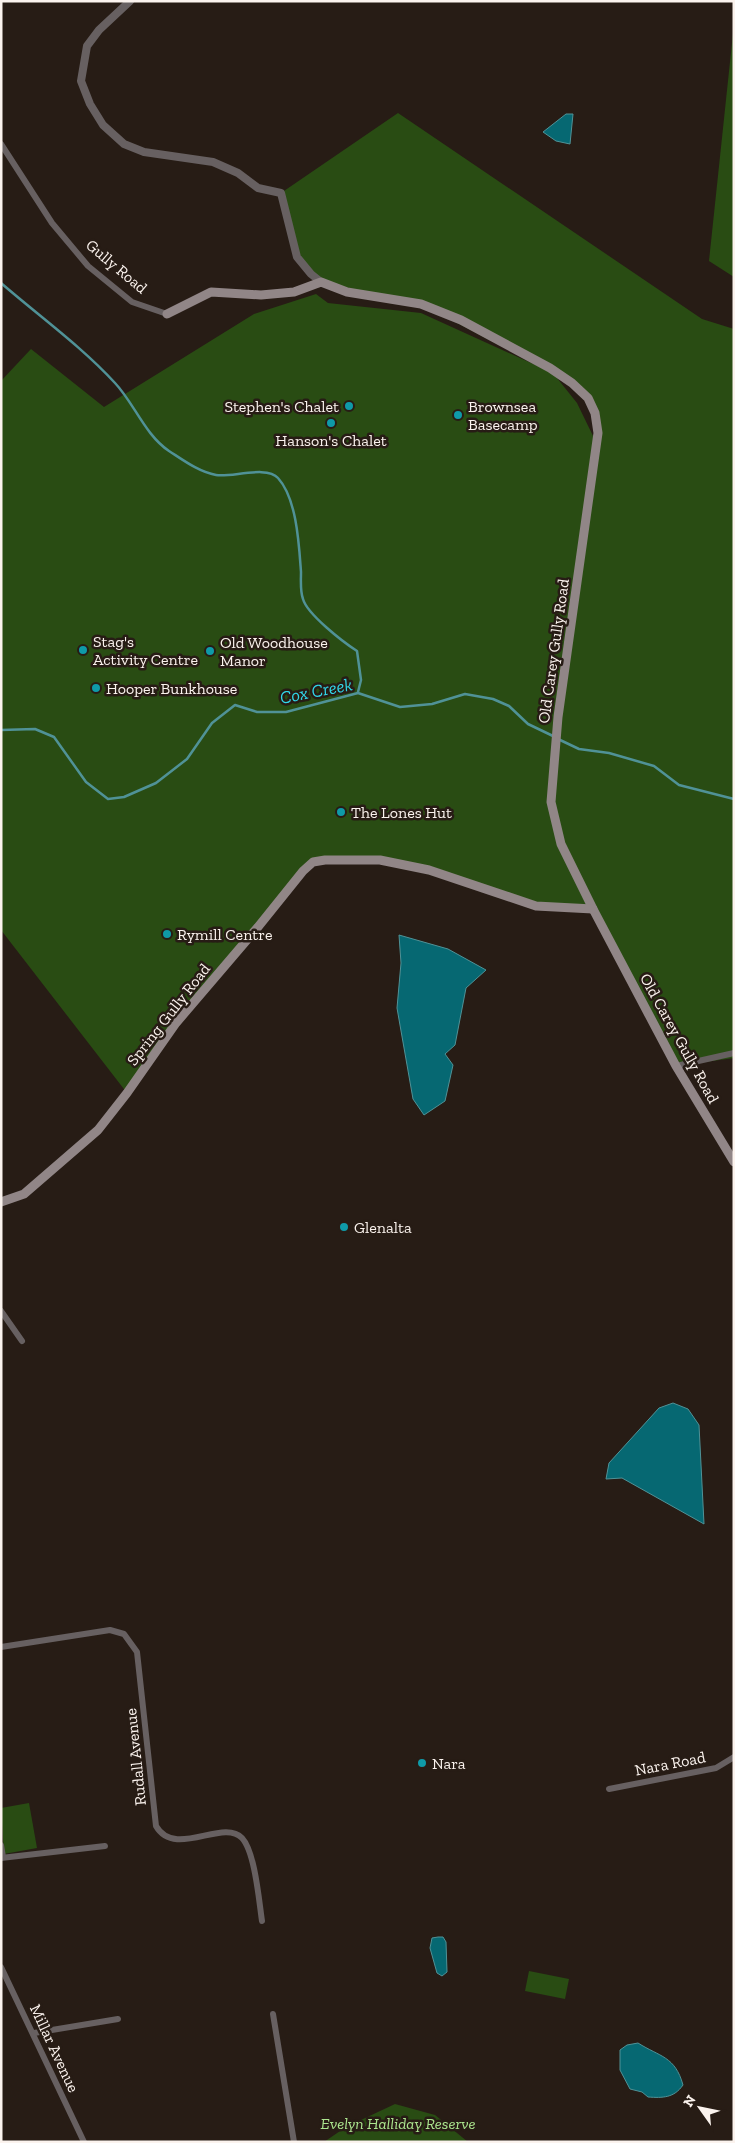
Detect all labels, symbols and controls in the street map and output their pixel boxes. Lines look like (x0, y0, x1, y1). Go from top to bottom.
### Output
street label: Gully Road (82, 235, 151, 298)
place label: Stephen's Chalet (224, 397, 339, 416)
place label: Brownsea Basecamp (468, 397, 538, 434)
marker: Stephen's Chalet (343, 400, 355, 412)
marker: Brownsea Basecamp (452, 409, 464, 421)
marker: Hanson's Chalet (325, 417, 337, 429)
place label: Hanson's Chalet (275, 431, 387, 450)
street label: Old Carey Gully Road (534, 577, 573, 725)
place label: Stag's Activity Centre (93, 632, 198, 669)
place label: Old Woodhouse Manor (220, 633, 328, 670)
marker: Stag's Activity Centre (77, 644, 89, 656)
marker: Old Woodhouse Manor (204, 645, 216, 657)
water label: Cox Creek (278, 673, 354, 709)
place label: Hooper Bunkhouse (106, 679, 237, 698)
marker: Hooper Bunkhouse (90, 682, 102, 694)
place label: The Lones Hut (351, 803, 452, 822)
marker: The Lones Hut (335, 806, 347, 818)
place label: Rymill Centre (177, 925, 272, 944)
marker: Rymill Centre (161, 928, 173, 940)
street label: Spring Gully Road (123, 959, 214, 1069)
street label: Old Carey Gully Road (636, 970, 723, 1107)
place label: Glenalta (354, 1218, 412, 1237)
marker: Glenalta (338, 1221, 350, 1233)
street label: Rudall Avenue (121, 1707, 150, 1807)
street label: Nara Road (633, 1747, 707, 1780)
place label: Nara (432, 1754, 466, 1773)
marker: Nara (416, 1757, 428, 1769)
street label: Millar Avenue (26, 2001, 83, 2095)
north arrow (675, 2083, 725, 2133)
text: N (679, 2092, 700, 2110)
park label: Evelyn Halliday Reserve (320, 2114, 476, 2133)

